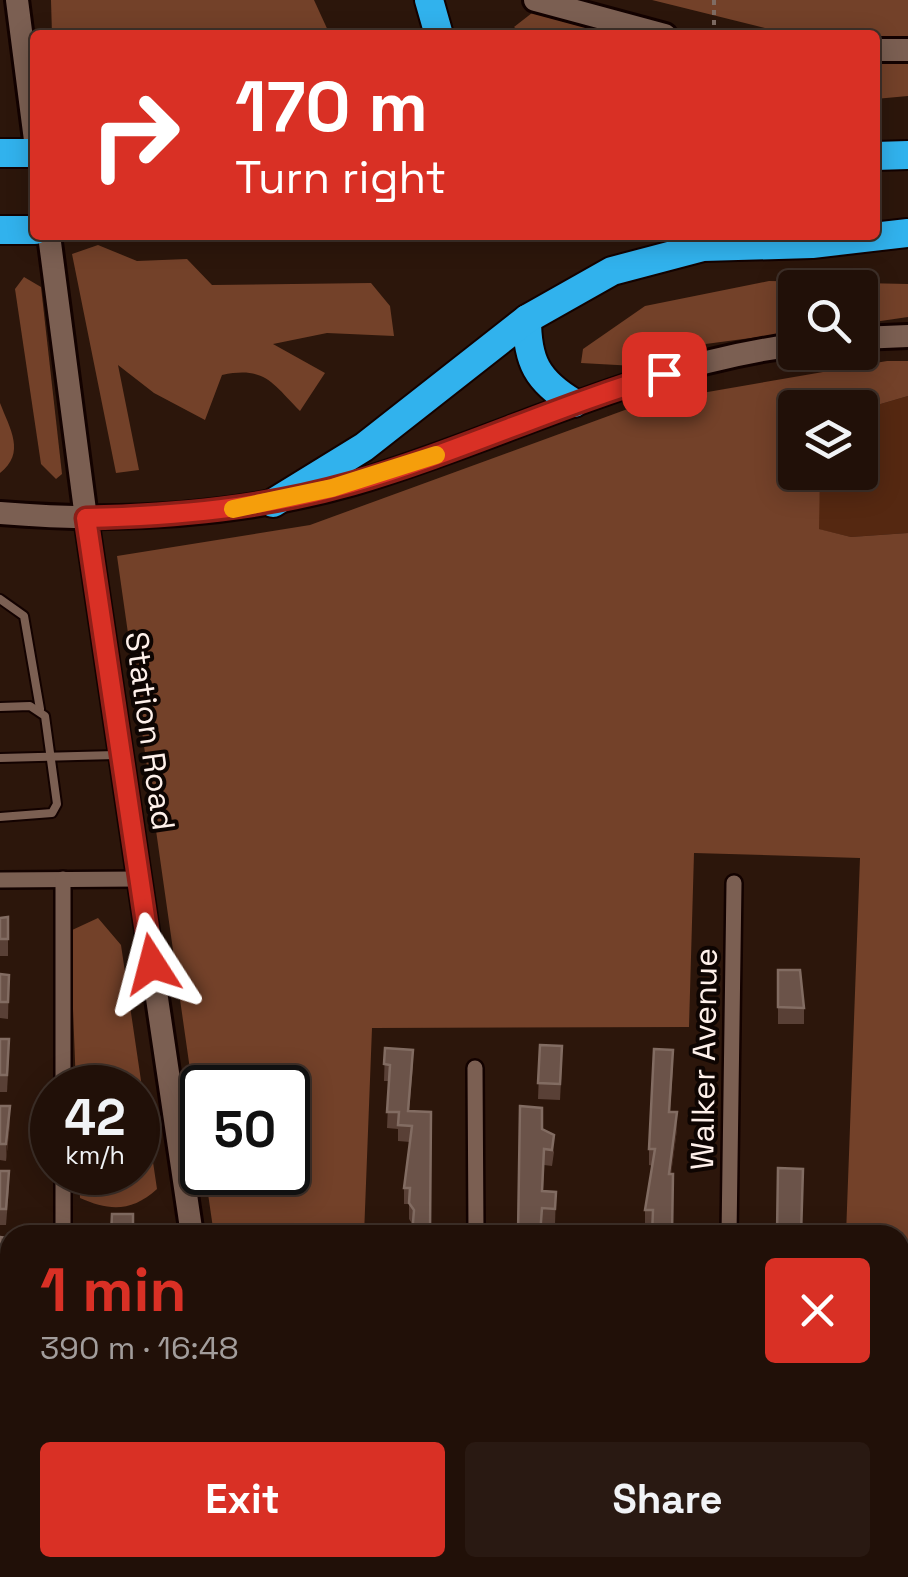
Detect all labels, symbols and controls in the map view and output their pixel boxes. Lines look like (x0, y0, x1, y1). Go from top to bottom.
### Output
text: 170 m (235, 62, 428, 151)
icon: right (70, 70, 200, 200)
text: Turn right (235, 149, 446, 206)
map controls (778, 270, 878, 490)
button: search (778, 270, 878, 370)
pin (622, 332, 707, 417)
icon: arrive (637, 347, 692, 402)
button: layers (778, 390, 878, 490)
street label: Station Road (116, 629, 184, 833)
position arrow (100, 912, 204, 1016)
street label: Walker Avenue (682, 948, 726, 1170)
speed limit sign: 50 (180, 1065, 310, 1195)
text: 42 (64, 1086, 126, 1150)
text: km/h (65, 1139, 125, 1171)
text: 1 min (40, 1252, 187, 1329)
button: close (765, 1258, 870, 1363)
text: 390 m · 16:48 (40, 1328, 239, 1368)
button: Exit (40, 1442, 445, 1557)
button: Share (465, 1442, 870, 1557)

